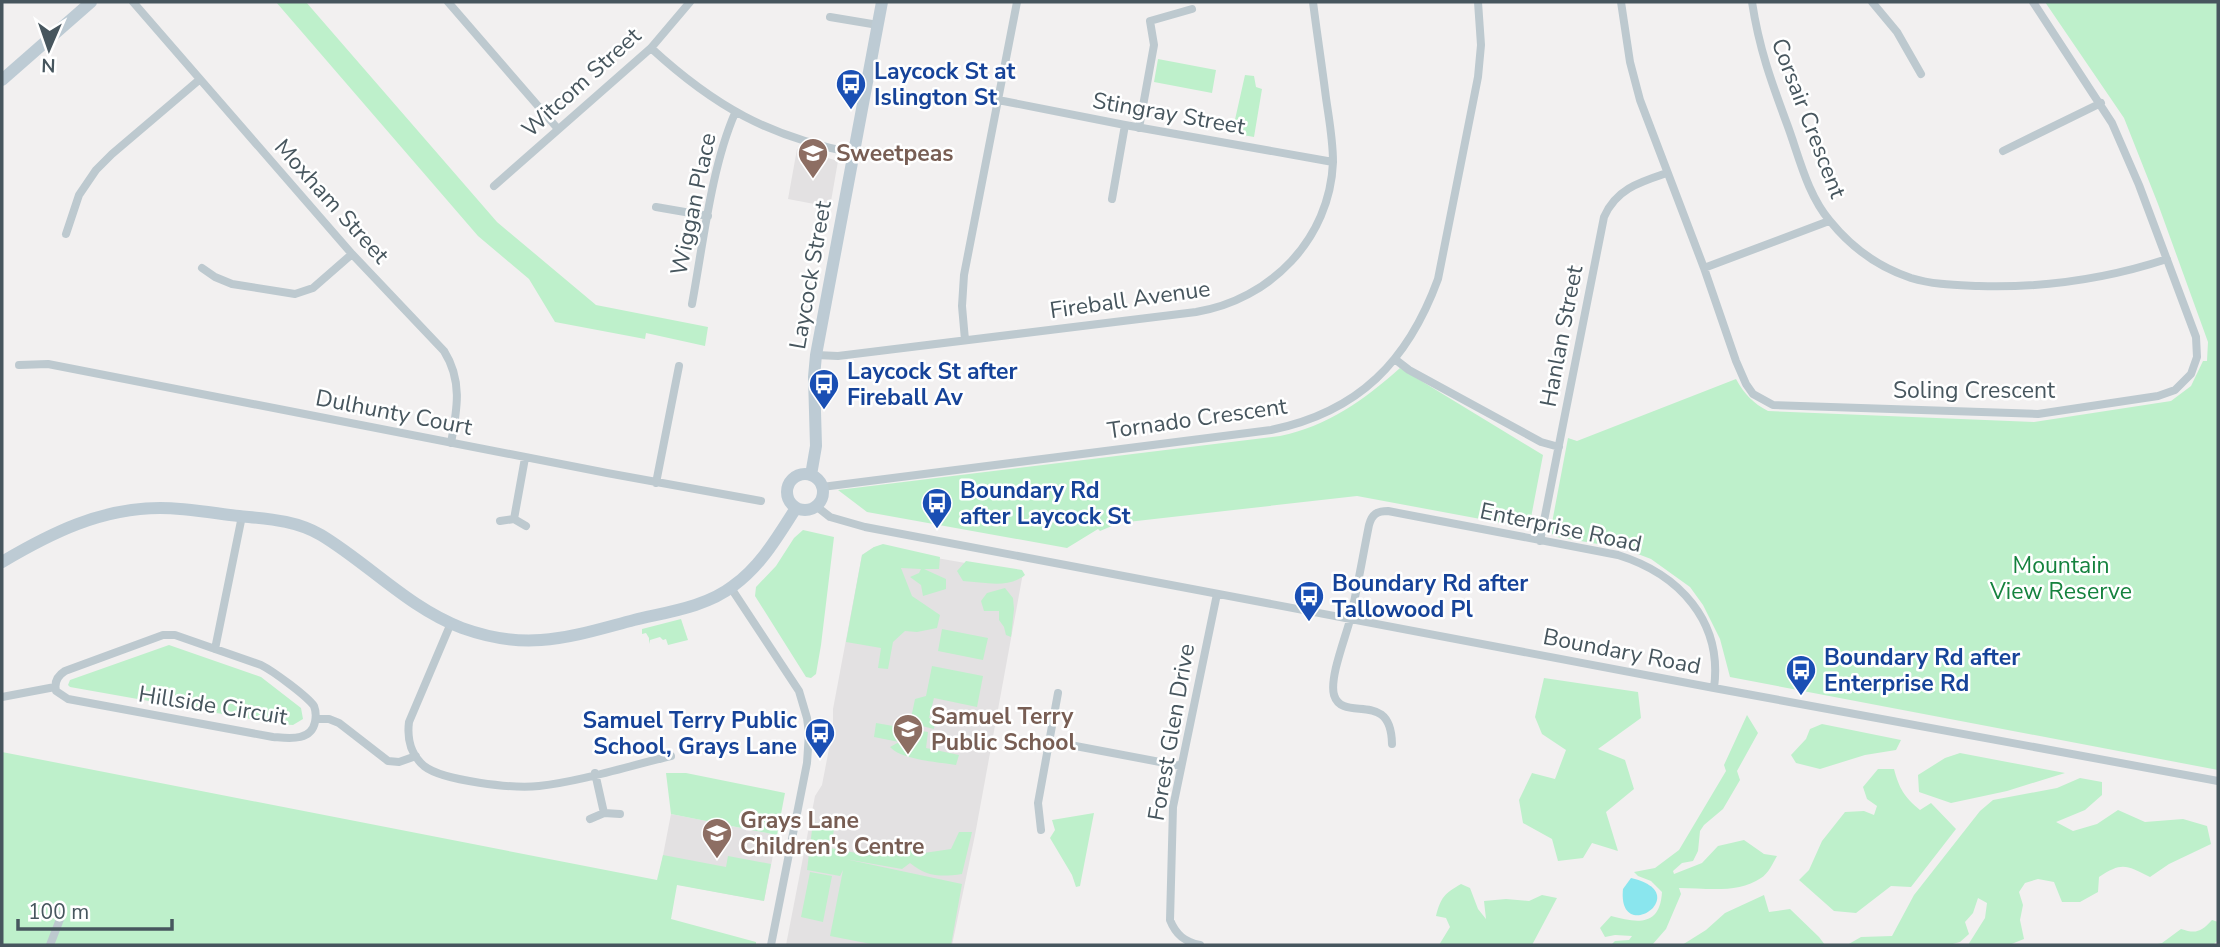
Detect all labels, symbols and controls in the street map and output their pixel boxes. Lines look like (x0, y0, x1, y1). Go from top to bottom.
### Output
north arrow (14, 14, 84, 84)
street label: Witcom Street (515, 20, 648, 144)
street label: Corsair Crescent (1764, 34, 1854, 203)
text: N (41, 52, 56, 78)
place label: Laycock St at Islington St (874, 56, 1016, 113)
bus stop icon: Laycock St at Islington St (834, 67, 868, 111)
street label: Stingray Street (1090, 85, 1249, 142)
street label: Wiggan Place (663, 130, 724, 278)
street label: Moxham Street (267, 132, 397, 271)
school or university icon: Sweetpeas (796, 136, 830, 180)
place label: Sweetpeas (836, 138, 954, 169)
street label: Laycock Street (782, 197, 839, 352)
street label: Hanlan Street (1533, 262, 1591, 409)
street label: Fireball Avenue (1048, 273, 1212, 326)
place label: Laycock St after Fireball Av (847, 356, 1017, 413)
bus stop icon: Laycock St after Fireball Av (807, 367, 841, 411)
street label: Soling Crescent (1893, 375, 2056, 406)
street label: Dulhunty Court (313, 382, 476, 443)
street label: Tornado Crescent (1105, 390, 1290, 446)
place label: Boundary Rd after Laycock St (960, 475, 1131, 532)
bus stop icon: Boundary Rd after Laycock St (920, 486, 954, 530)
street label: Enterprise Road (1477, 495, 1645, 560)
park label: Mountain View Reserve (1989, 550, 2132, 607)
place label: Boundary Rd after Tallowood Pl (1332, 568, 1528, 625)
bus stop icon: Boundary Rd after Tallowood Pl (1292, 579, 1326, 623)
street label: Boundary Road (1540, 621, 1703, 682)
street label: Forest Glen Drive (1141, 641, 1202, 823)
place label: Boundary Rd after Enterprise Rd (1824, 642, 2020, 699)
bus stop icon: Boundary Rd after Enterprise Rd (1784, 653, 1818, 697)
street label: Hillside Circuit (136, 678, 290, 733)
place label: Samuel Terry Public School (931, 701, 1077, 758)
place label: Samuel Terry Public School, Grays Lane (582, 705, 797, 762)
school or university icon: Samuel Terry Public School (891, 712, 925, 756)
bus stop icon: Samuel Terry Public School, Grays Lane (803, 716, 837, 760)
place label: Grays Lane Children's Centre (740, 805, 925, 862)
school or university icon: Grays Lane Children's Centre (700, 816, 734, 860)
scale bar (18, 888, 172, 932)
text: 100 m (28, 898, 89, 926)

